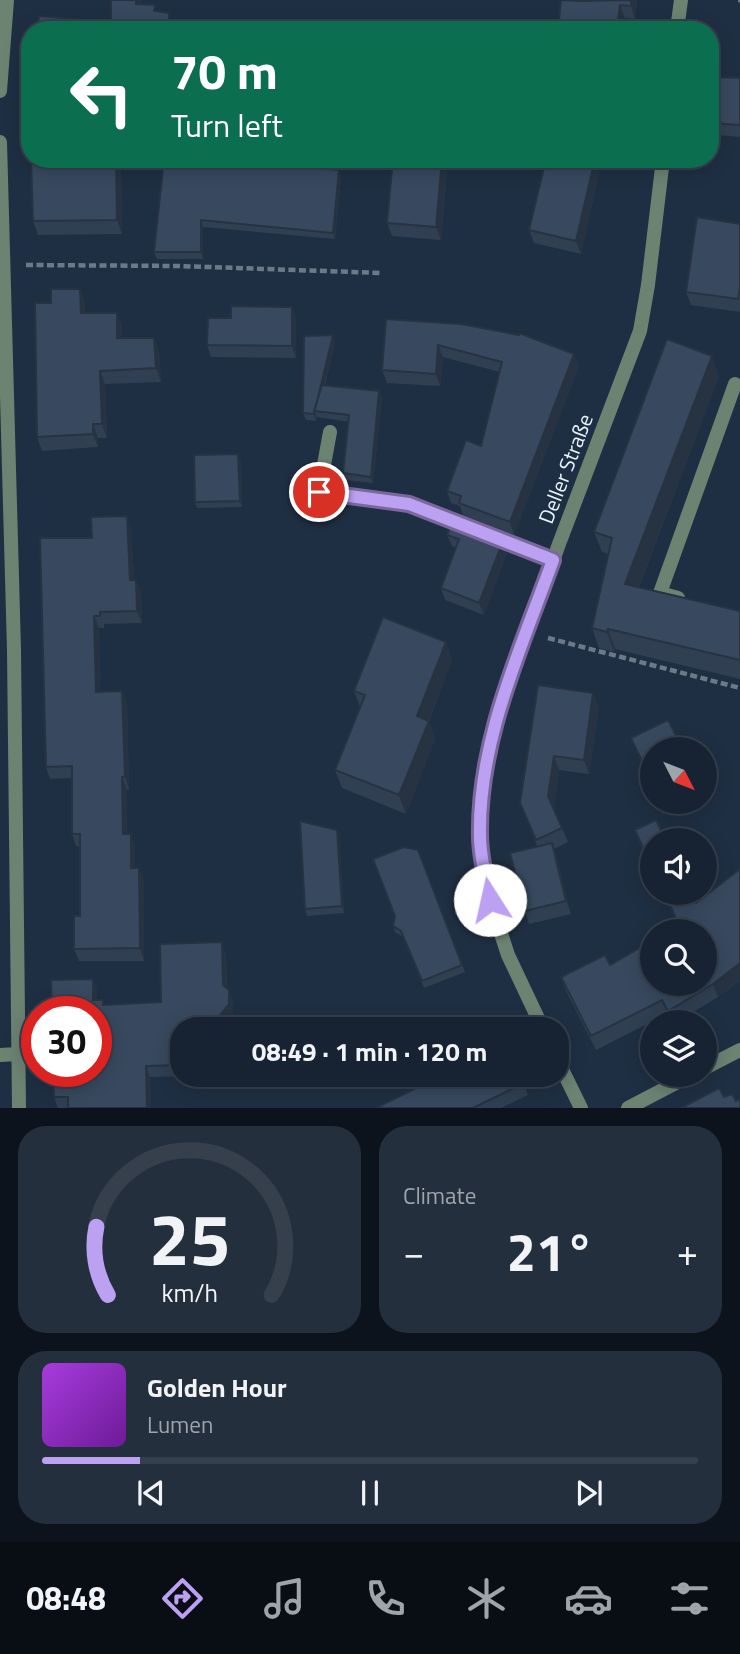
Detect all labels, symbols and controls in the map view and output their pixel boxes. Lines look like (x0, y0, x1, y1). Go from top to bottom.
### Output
text: 70 m (171, 33, 278, 108)
icon: left (56, 49, 147, 140)
text: Turn left (171, 101, 283, 149)
street label: Deller Straße (529, 409, 601, 528)
pin (289, 462, 349, 522)
icon: arrive (300, 473, 338, 511)
north arrow (640, 737, 718, 814)
map controls (640, 737, 717, 1087)
button: sound (640, 828, 717, 905)
position arrow (453, 863, 527, 937)
button: search (640, 919, 717, 996)
speed limit sign: 30 (21, 996, 112, 1087)
button: layers (640, 1010, 717, 1087)
text: 08:49 · 1 min · 120 m (252, 1032, 487, 1071)
text: Climate (403, 1178, 476, 1213)
text: 25 (149, 1184, 230, 1294)
text: 21° (507, 1212, 594, 1291)
text: − (403, 1223, 424, 1281)
text: + (677, 1223, 698, 1281)
text: km/h (161, 1274, 218, 1312)
text: Golden Hour (147, 1368, 287, 1407)
text: Lumen (147, 1407, 213, 1442)
icon: previous (132, 1474, 170, 1512)
icon: pause (351, 1474, 389, 1512)
icon: next (570, 1474, 608, 1512)
text: 08:48 (26, 1574, 106, 1622)
icon: directions (158, 1574, 207, 1623)
icon: music (260, 1574, 309, 1623)
icon: phone (361, 1574, 410, 1623)
icon: climate (462, 1574, 511, 1623)
icon: car (564, 1574, 613, 1623)
icon: filters (665, 1574, 714, 1623)

